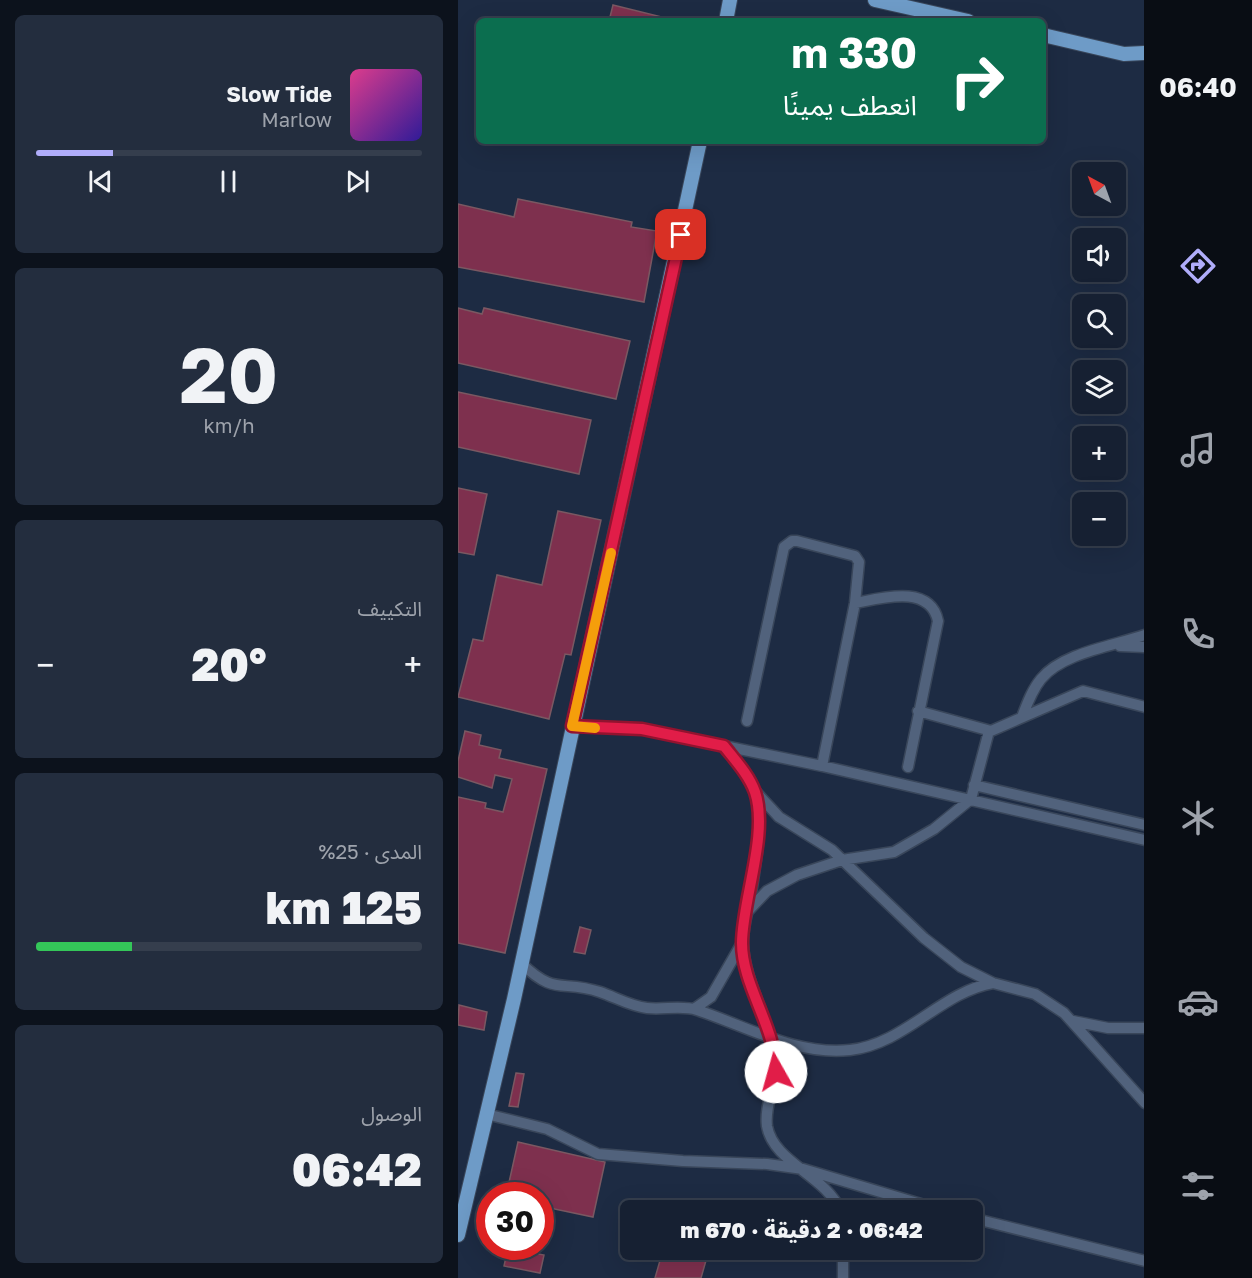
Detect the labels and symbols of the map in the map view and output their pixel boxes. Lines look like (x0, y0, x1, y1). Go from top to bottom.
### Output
north arrow (1072, 162, 1126, 216)
pin (655, 209, 706, 260)
position arrow (744, 1040, 808, 1104)
speed limit sign: 30 (476, 1182, 554, 1260)

